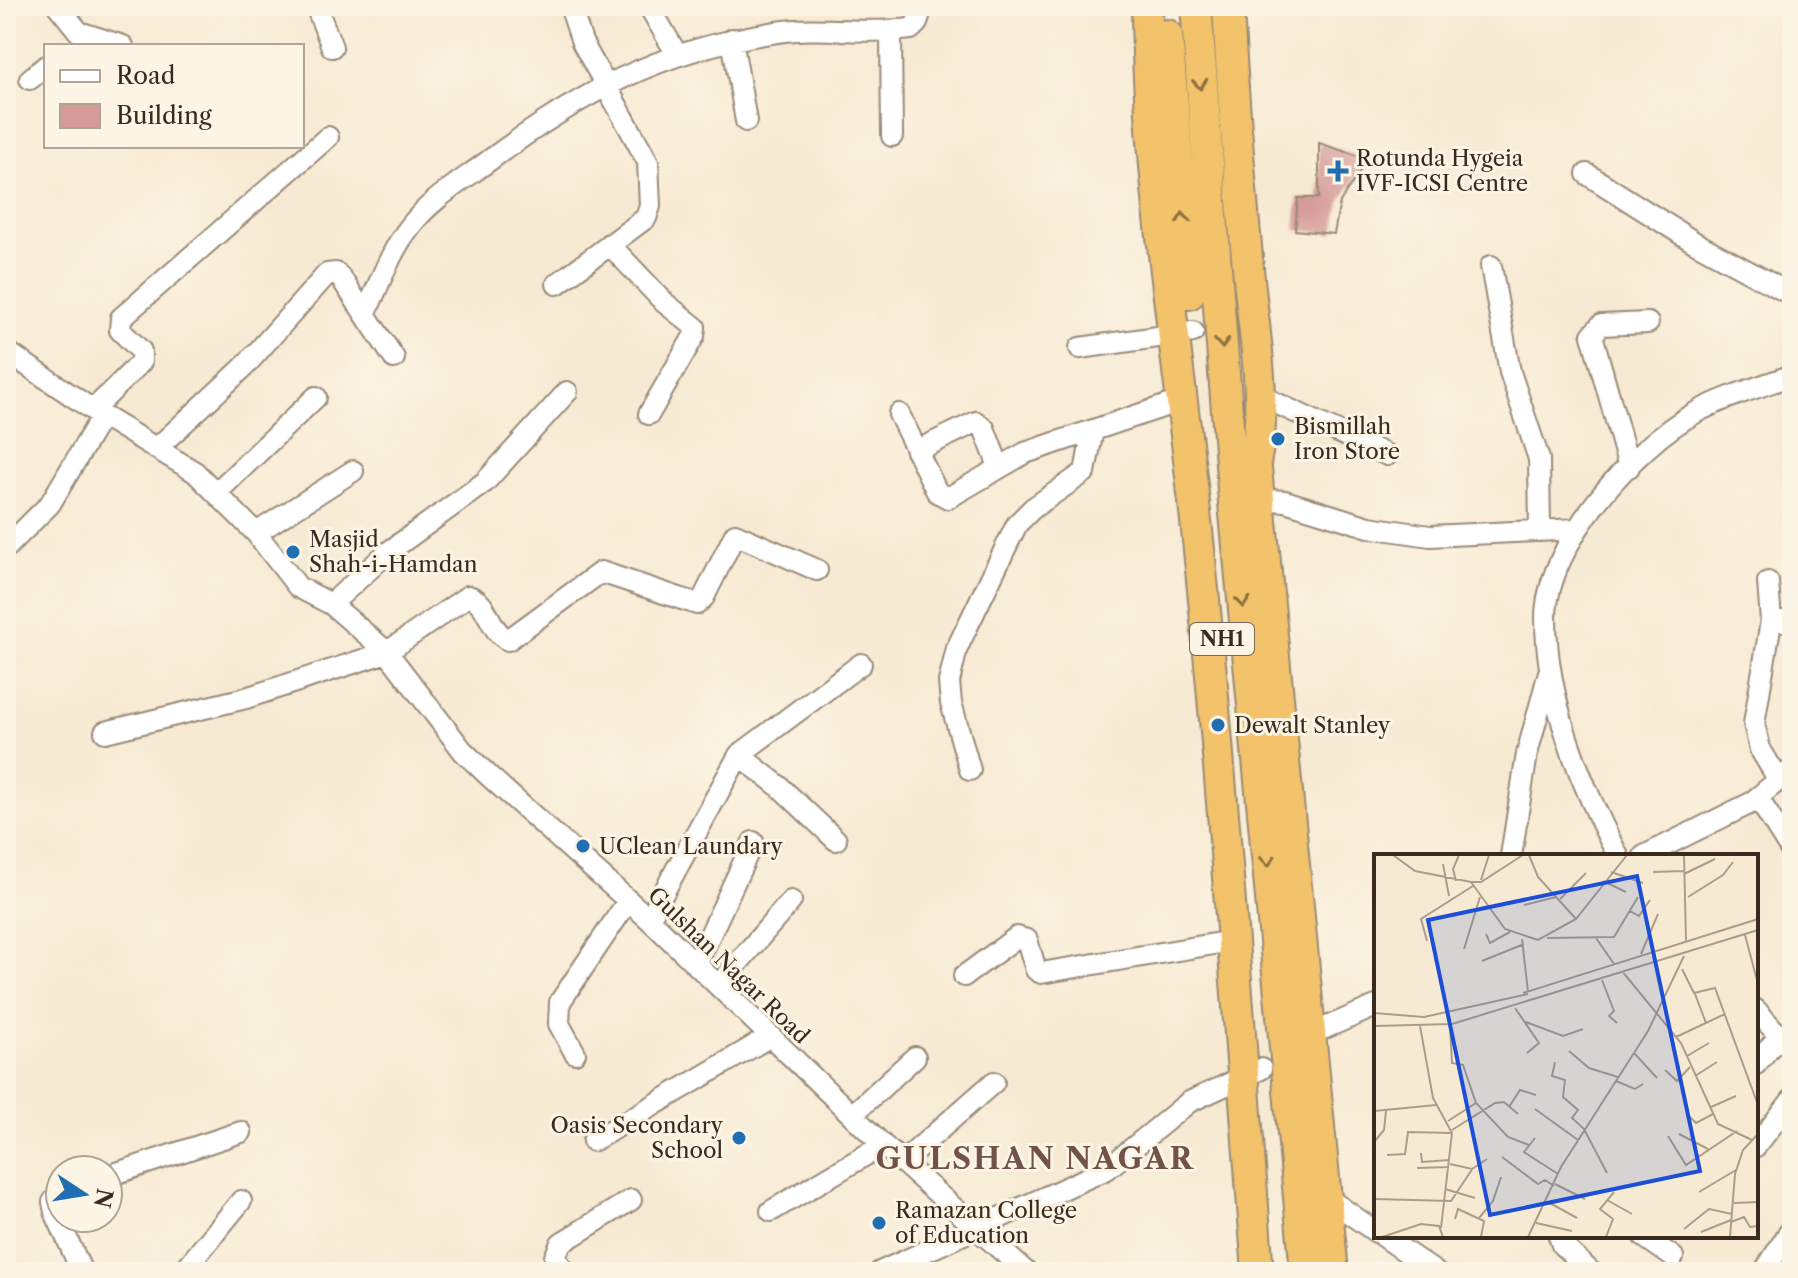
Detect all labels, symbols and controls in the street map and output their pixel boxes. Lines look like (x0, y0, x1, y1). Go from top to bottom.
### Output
legend (44, 44, 304, 148)
text: Road (116, 61, 176, 90)
one-way arrow (1191, 78, 1208, 91)
text: Building (116, 101, 212, 130)
place label: Rotunda Hygeia IVF-ICSI Centre (1356, 145, 1528, 197)
marker: Rotunda Hygeia IVF-ICSI Centre (1327, 160, 1349, 182)
one-way arrow (1174, 211, 1191, 224)
one-way arrow (1213, 337, 1230, 350)
place label: Bismillah Iron Store (1294, 413, 1400, 465)
marker: Bismillah Iron Store (1269, 430, 1287, 448)
place label: Masjid Shah-i-Hamdan (309, 526, 478, 578)
marker: Masjid Shah-i-Hamdan (284, 543, 302, 561)
one-way arrow (1234, 596, 1251, 609)
road number: NH1 (1190, 623, 1254, 655)
place label: Dewalt Stanley (1234, 712, 1391, 739)
marker: Dewalt Stanley (1209, 716, 1227, 734)
place label: UClean Laundary (599, 833, 783, 860)
marker: UClean Laundary (574, 837, 592, 855)
inset map (1374, 854, 1758, 1238)
one-way arrow (1259, 855, 1276, 868)
street label: Gulshan Nagar Road (642, 881, 815, 1049)
place label: Oasis Secondary School (551, 1112, 724, 1164)
marker: Oasis Secondary School (730, 1129, 748, 1147)
district label: GULSHAN NAGAR (875, 1140, 1195, 1177)
north arrow (44, 1154, 124, 1234)
text: N (88, 1186, 118, 1210)
place label: Ramazan College of Education (895, 1197, 1077, 1249)
marker: Ramazan College of Education (870, 1214, 888, 1232)

